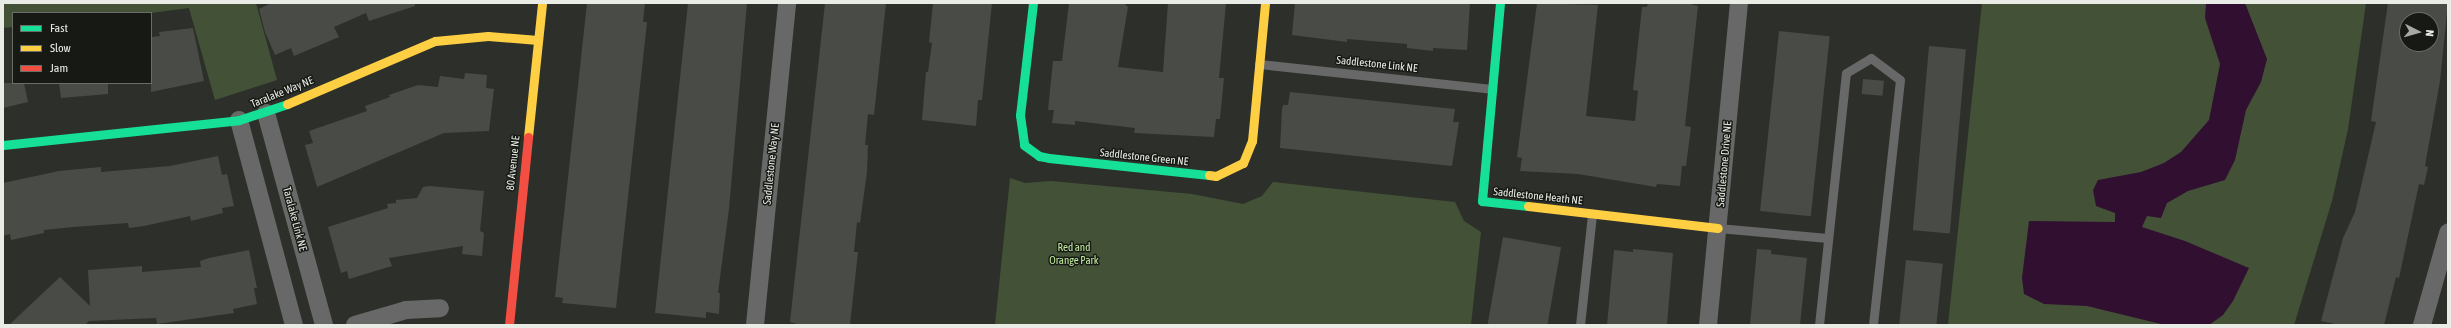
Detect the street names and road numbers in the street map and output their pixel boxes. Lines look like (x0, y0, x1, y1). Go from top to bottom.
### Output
street label: Saddlestone Link NE (1336, 53, 1418, 75)
street label: Taralake Way NE (249, 73, 315, 111)
street label: Saddlestone Drive NE (1714, 121, 1734, 207)
street label: Saddlestone Way NE (760, 123, 782, 205)
street label: 80 Avenue NE (504, 135, 522, 191)
street label: Saddlestone Green NE (1099, 146, 1189, 168)
street label: Taralake Link NE (280, 185, 310, 253)
street label: Saddlestone Heath NE (1493, 185, 1583, 207)

